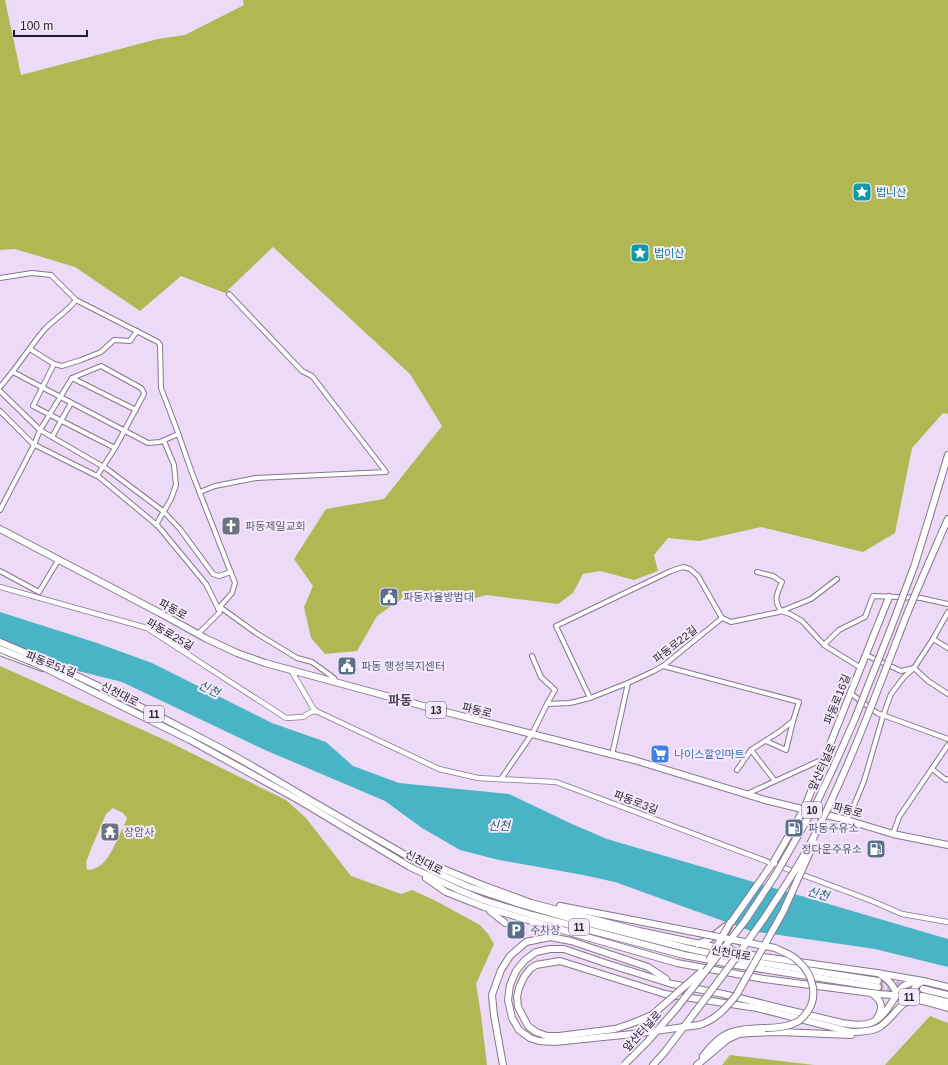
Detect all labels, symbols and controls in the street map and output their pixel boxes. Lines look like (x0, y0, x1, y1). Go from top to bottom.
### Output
scale bar (14, 12, 87, 38)
text: 100 m (20, 19, 53, 33)
place icon: 법니산 (851, 181, 873, 203)
place label: 법니산 (876, 186, 906, 198)
place icon: 법이산 (629, 242, 651, 264)
place label: 법이산 (654, 247, 684, 259)
church icon: 파동제일교회 (220, 515, 242, 537)
place label: 파동제일교회 (245, 520, 306, 532)
public building icon: 파동자율방범대 (378, 586, 400, 608)
place label: 파동자율방범대 (403, 591, 474, 603)
street label: 파동로 (157, 596, 189, 622)
street label: 파동로25길 (144, 616, 196, 652)
street label: 파동로22길 (651, 623, 699, 665)
street label: 파동로51길 (24, 649, 78, 679)
public building icon: 파동 행정복지센터 (336, 655, 358, 677)
place label: 파동 행정복지센터 (361, 660, 445, 672)
street label: 파동로16길 (822, 672, 852, 726)
water label: 신천 (196, 678, 224, 701)
street label: 신천대로 (99, 680, 141, 708)
district label: 파동 (388, 693, 412, 708)
street label: 파동로 (461, 701, 493, 719)
road number: 13 (426, 702, 446, 718)
road number: 11 (144, 706, 164, 722)
street label: 앞산터널로 (806, 742, 838, 792)
supermarket icon: 나이스할인마트 (649, 743, 671, 765)
place label: 나이스할인마트 (674, 748, 745, 760)
street label: 파동로3길 (612, 788, 660, 816)
street label: 파동로 (832, 800, 864, 820)
road number: 10 (802, 802, 822, 818)
fuel station icon: 파동주유소 (783, 817, 805, 839)
water label: 신천 (488, 819, 512, 833)
temple icon: 장암사 (99, 821, 121, 843)
place label: 파동주유소 (808, 822, 859, 834)
place label: 장암사 (124, 826, 154, 838)
fuel station icon: 정다운주유소 (865, 838, 887, 860)
place label: 정다운주유소 (801, 843, 862, 855)
street label: 신천대로 (403, 847, 445, 877)
water label: 신천 (805, 884, 832, 904)
parking icon: 주차장 (505, 919, 527, 941)
road number: 11 (569, 919, 589, 935)
place label: 주차장 (530, 924, 560, 936)
street label: 신천대로 (710, 944, 752, 962)
road number: 11 (899, 989, 919, 1005)
street label: 앞산터널로 (620, 1008, 664, 1054)

